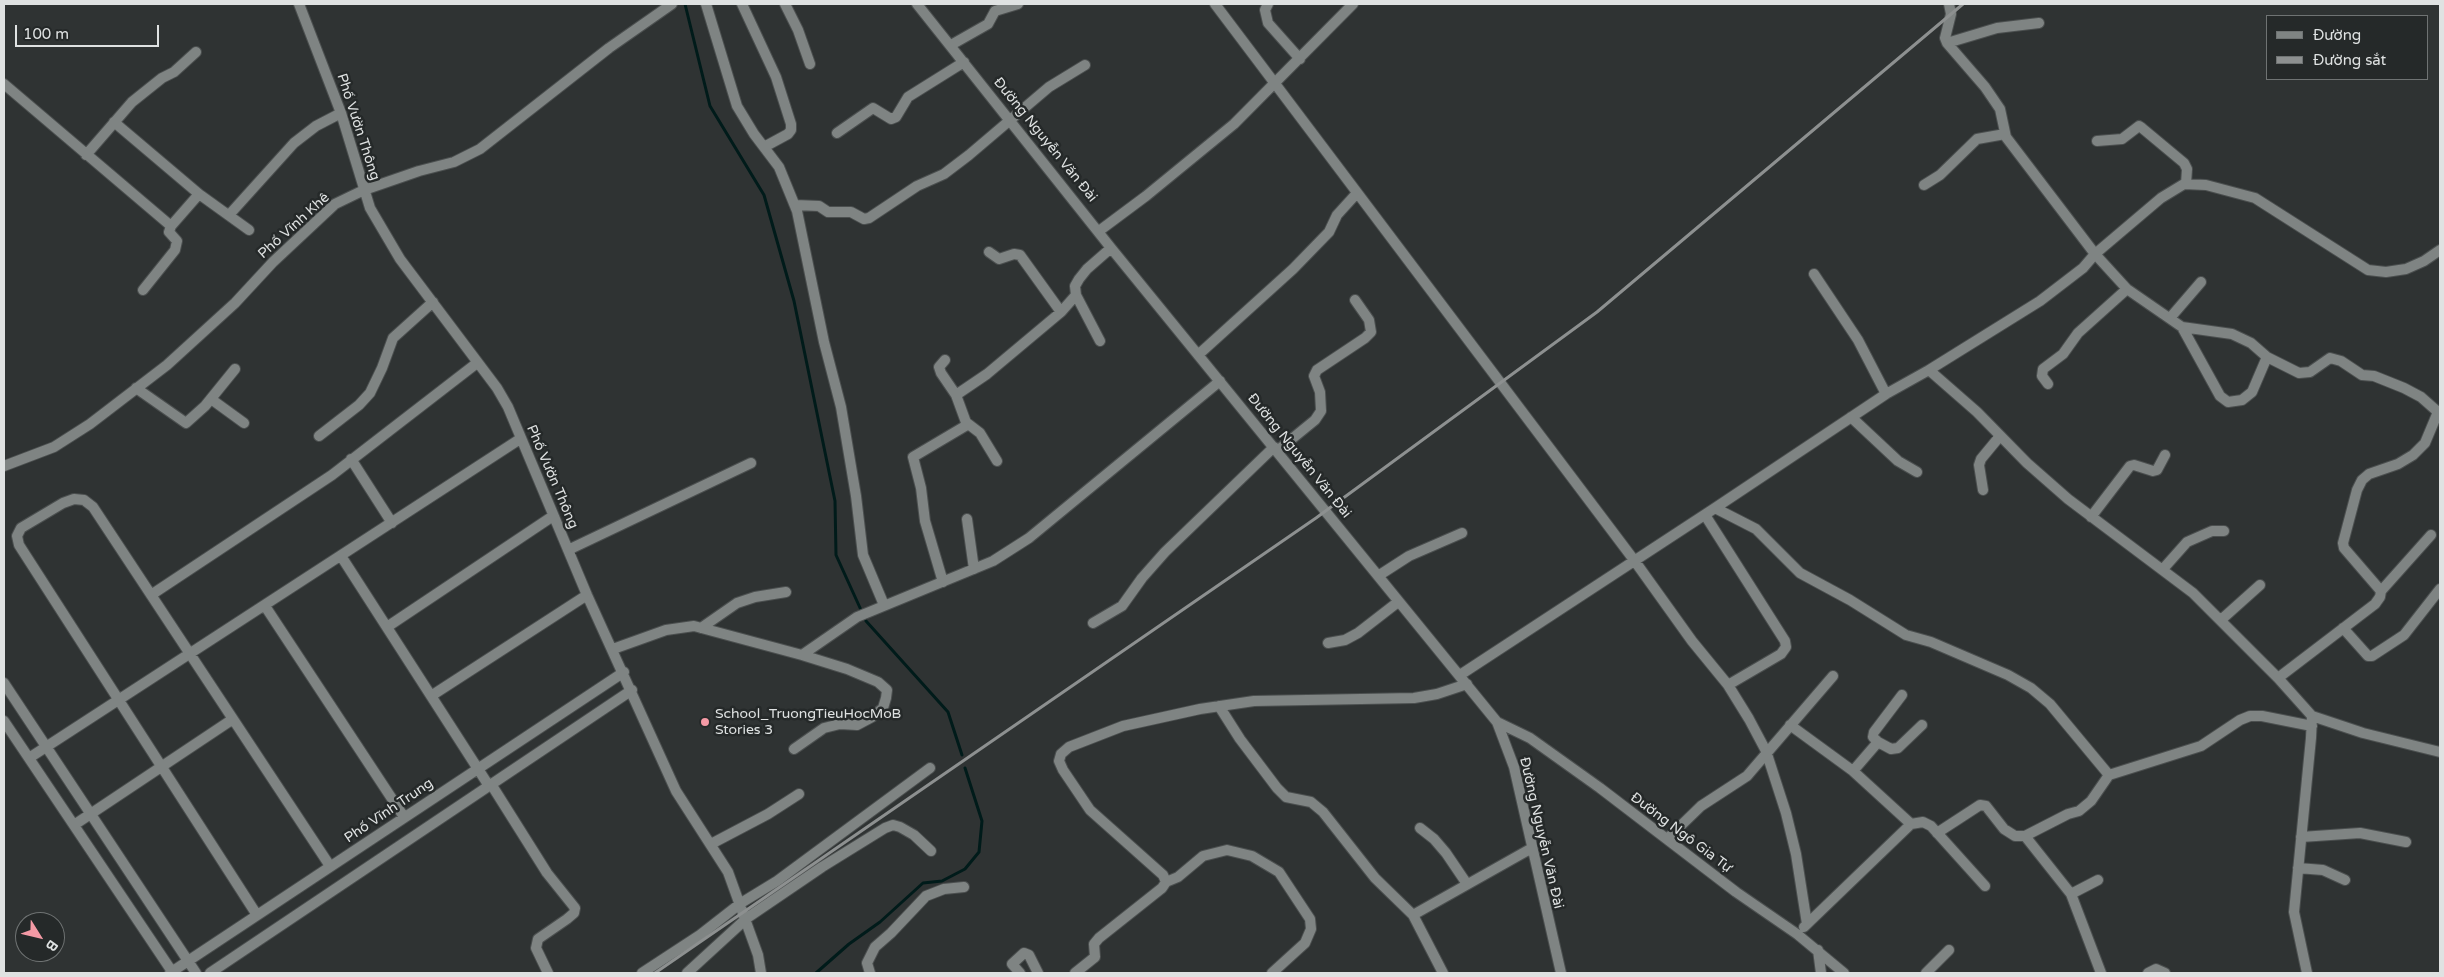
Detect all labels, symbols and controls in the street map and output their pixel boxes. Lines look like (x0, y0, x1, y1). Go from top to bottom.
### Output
scale bar (18, 15, 161, 47)
legend (2266, 15, 2429, 80)
text: 100 m (23, 25, 69, 43)
text: Đường (2313, 26, 2361, 44)
text: Đường sắt (2313, 51, 2386, 69)
street label: Phố Vườn Thông (333, 71, 383, 183)
street label: Đường Nguyễn Văn Đài (990, 74, 1100, 206)
street label: Phố Vĩnh Khê (255, 190, 333, 262)
street label: Đường Nguyễn Văn Đài (1244, 390, 1354, 522)
street label: Phố Vườn Thông (523, 422, 581, 532)
place label: School_TruongTieuHocMoB Stories 3 (715, 706, 901, 739)
marker: School_TruongTieuHocMoB Stories 3 (699, 716, 711, 728)
street label: Đường Nguyễn Văn Đài (1515, 755, 1567, 911)
street label: Phố Vĩnh Trung (341, 775, 437, 847)
street label: Đường Ngô Gia Tự (1627, 789, 1735, 877)
north arrow (15, 912, 65, 962)
text: B (42, 937, 61, 954)

